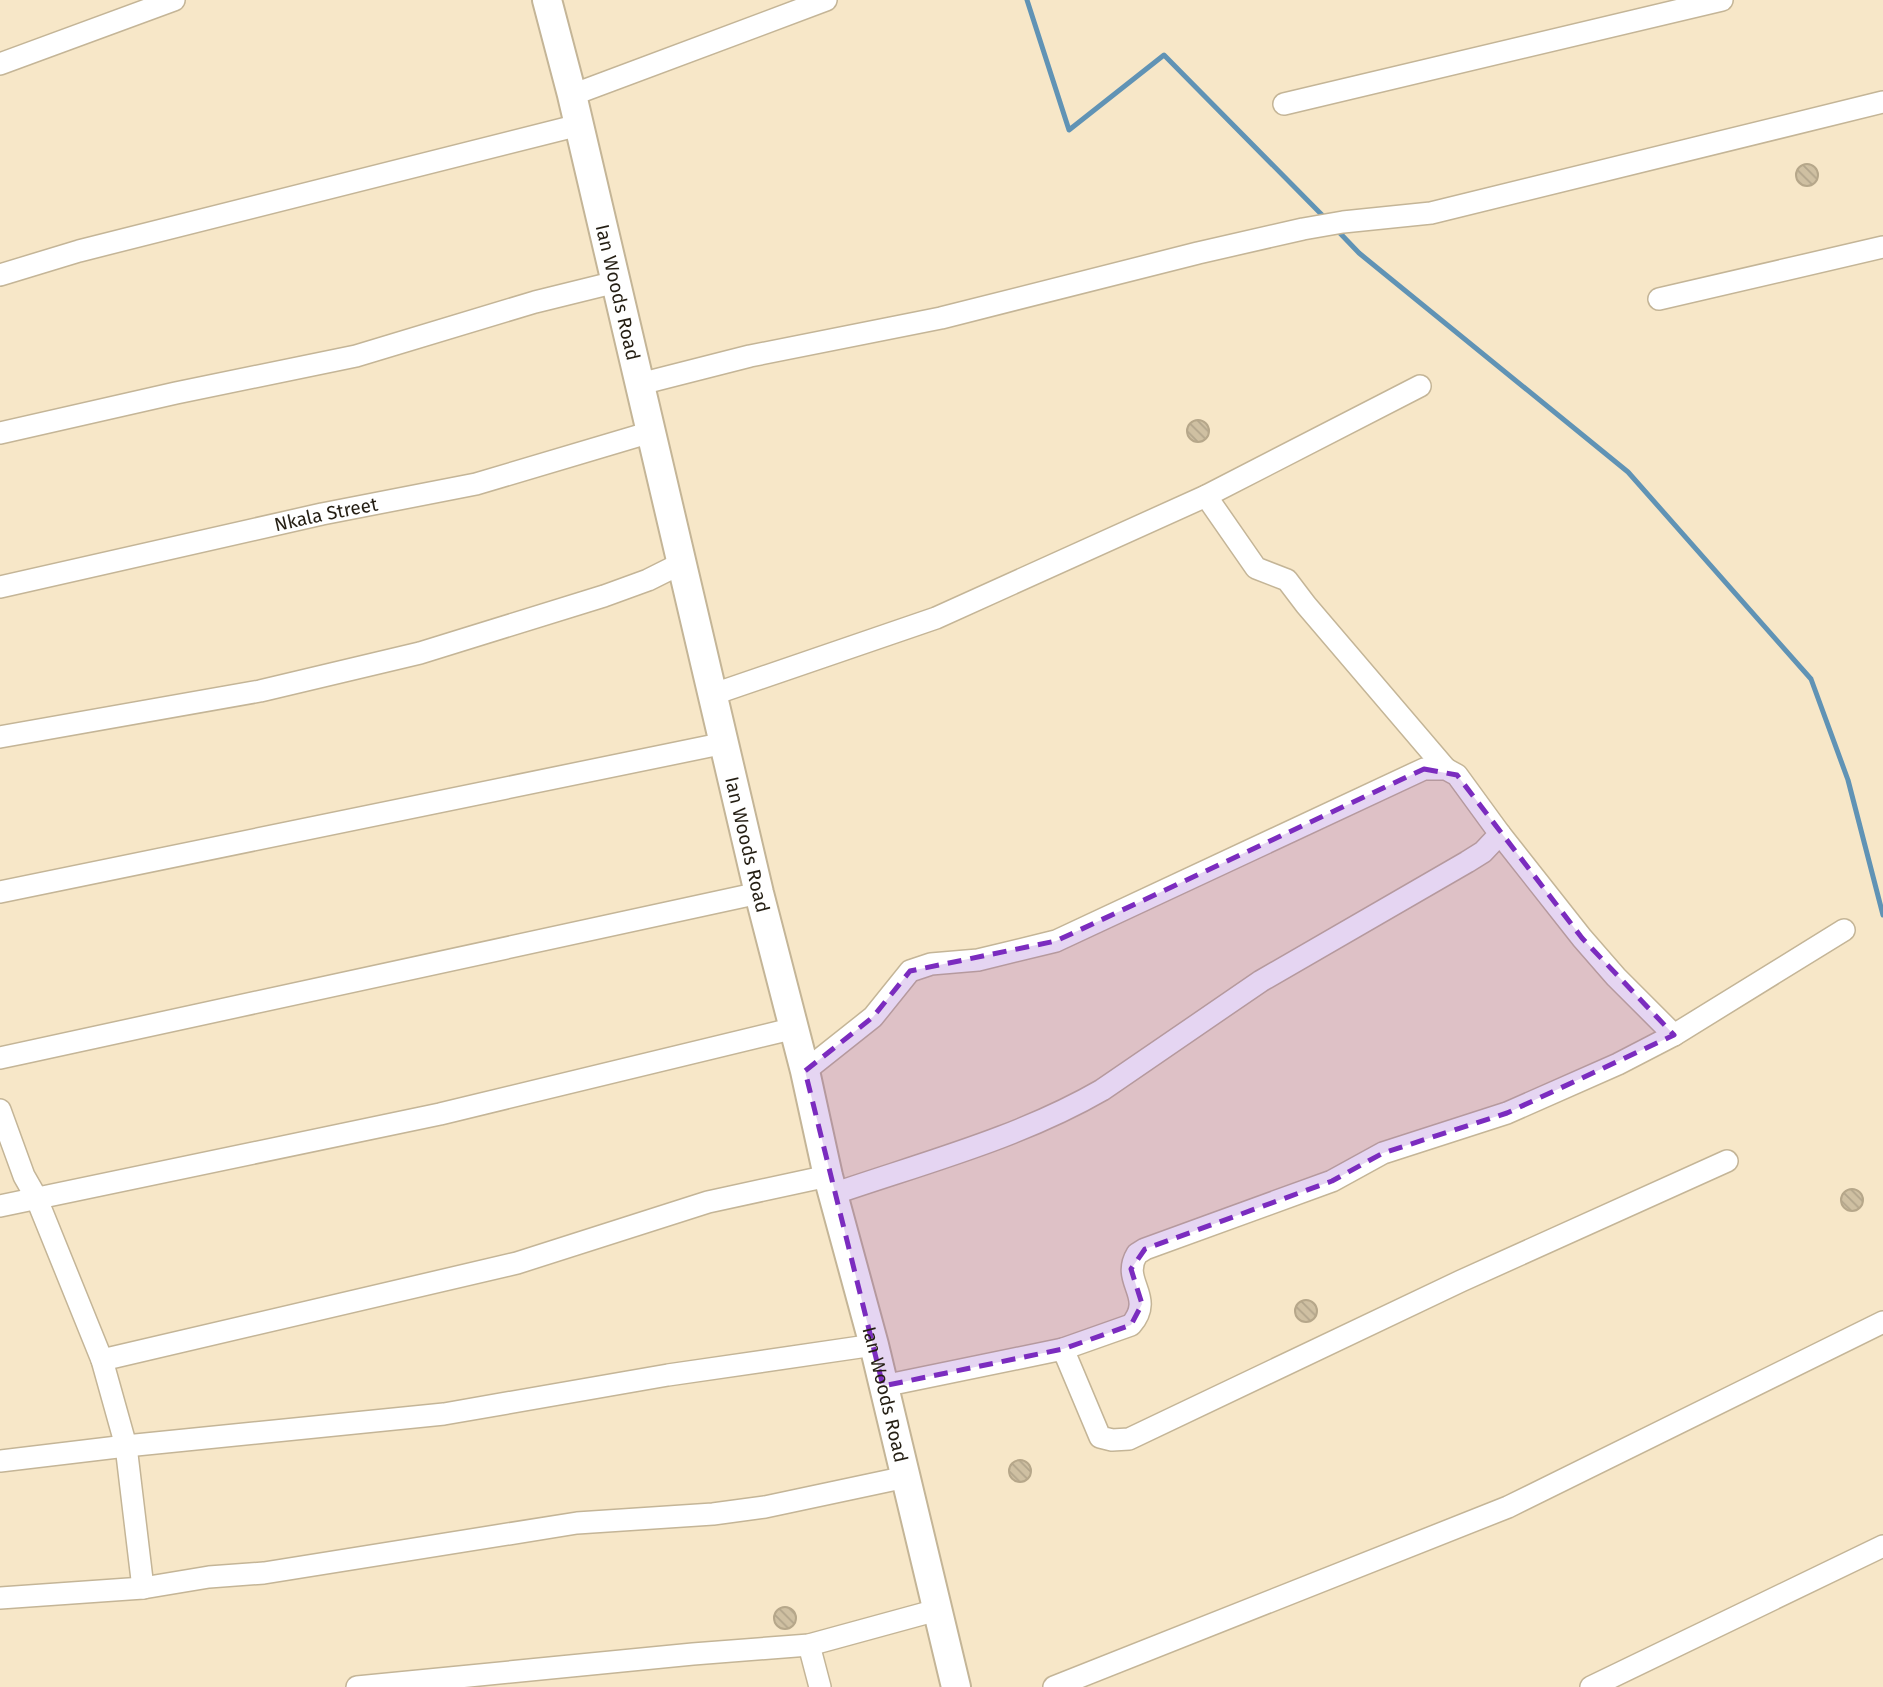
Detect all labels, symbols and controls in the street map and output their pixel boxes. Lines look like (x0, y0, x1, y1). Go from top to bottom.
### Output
street label: Ian Woods Road (591, 222, 645, 363)
street label: Nkala Street (272, 492, 380, 536)
street label: Ian Woods Road (720, 774, 775, 915)
street label: Ian Woods Road (857, 1324, 913, 1465)

